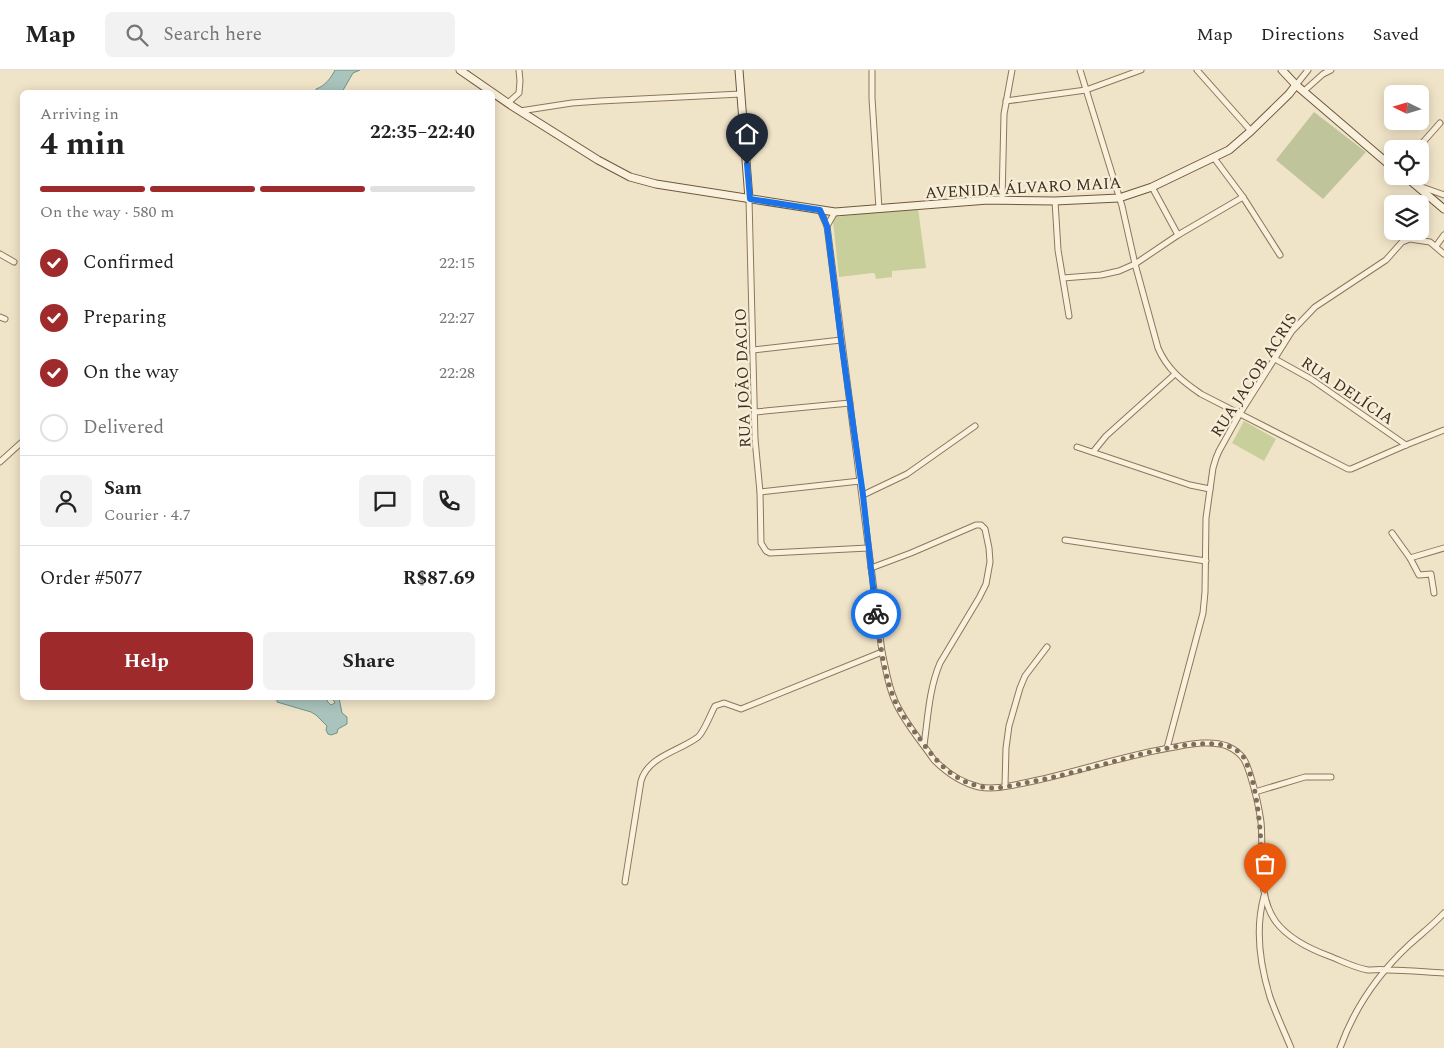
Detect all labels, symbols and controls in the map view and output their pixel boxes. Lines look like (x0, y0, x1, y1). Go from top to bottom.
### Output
search box (105, 12, 455, 57)
text: Map (25, 17, 75, 53)
text: Search here (163, 20, 262, 49)
icon: search (123, 21, 151, 49)
text: Map (1197, 21, 1233, 48)
text: Directions (1261, 21, 1345, 48)
text: Saved (1373, 21, 1419, 48)
north arrow (1384, 85, 1429, 130)
map controls (1384, 85, 1429, 240)
text: Arriving in (40, 102, 119, 126)
pin (726, 113, 768, 164)
text: 22:35–22:40 (370, 118, 475, 147)
text: 4 min (40, 120, 125, 169)
icon: home (733, 120, 761, 148)
button: locate (1384, 140, 1429, 185)
street label: AVENIDA ÁLVARO MAIA (924, 171, 1122, 205)
button: layers (1384, 195, 1429, 240)
text: On the way · 580 m (40, 200, 174, 224)
text: Confirmed (83, 248, 174, 277)
icon: check (40, 249, 68, 277)
text: 22:15 (439, 251, 475, 275)
text: Preparing (83, 303, 167, 332)
icon: check (40, 304, 68, 332)
text: 22:27 (439, 306, 475, 330)
street label: RUA JOÃO DACIO (729, 308, 757, 448)
street label: RUA JACOB ACRIS (1205, 309, 1303, 442)
street label: RUA DELÍCIA (1296, 351, 1399, 431)
text: On the way (83, 358, 179, 387)
icon: check (40, 359, 68, 387)
text: 22:28 (439, 361, 475, 385)
text: Delivered (83, 413, 164, 442)
text: Sam (104, 474, 142, 503)
button: person (40, 475, 92, 527)
button: chat (359, 475, 411, 527)
button: phone (423, 475, 475, 527)
text: Courier · 4.7 (104, 503, 191, 527)
text: Order #5077 (40, 564, 143, 593)
text: R$87.69 (403, 564, 475, 593)
courier (851, 589, 901, 639)
icon: bike (862, 600, 890, 628)
button: Help (40, 632, 253, 690)
button: Share (263, 632, 475, 690)
pin (1244, 843, 1286, 894)
icon: bag (1251, 850, 1279, 878)

